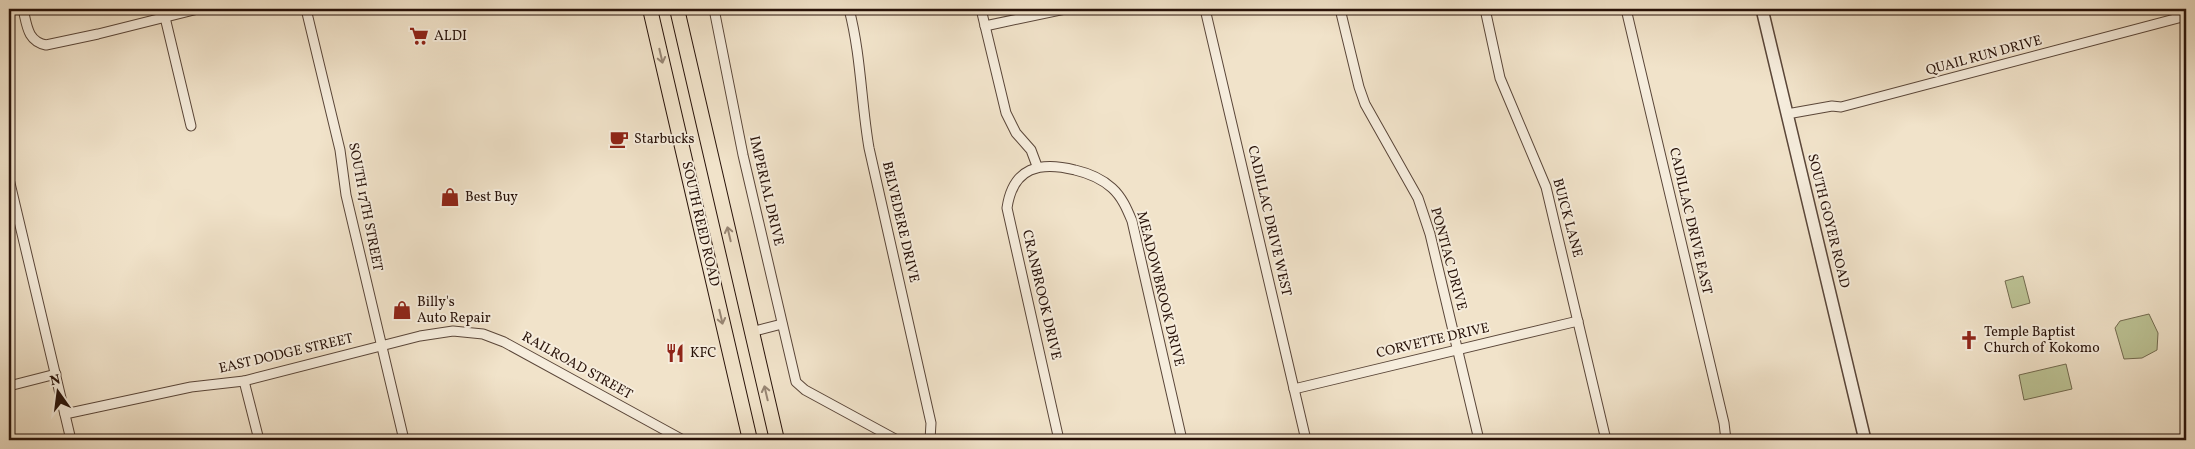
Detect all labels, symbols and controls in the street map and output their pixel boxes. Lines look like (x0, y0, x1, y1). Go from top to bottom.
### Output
supermarket icon: ALDI (408, 25, 430, 47)
place label: ALDI (434, 27, 467, 46)
street label: QUAIL RUN DRIVE (1924, 31, 2044, 81)
one-way arrow (657, 48, 666, 64)
cafe icon: Starbucks (608, 128, 630, 150)
place label: Starbucks (634, 130, 695, 149)
street label: IMPERIAL DRIVE (744, 134, 788, 248)
street label: SOUTH 17TH STREET (343, 141, 387, 273)
street label: CADILLAC DRIVE WEST (1242, 144, 1296, 298)
street label: CADILLAC DRIVE EAST (1664, 146, 1716, 296)
street label: SOUTH GOYER ROAD (1802, 152, 1854, 290)
street label: BELVEDERE DRIVE (877, 159, 923, 285)
street label: SOUTH REED ROAD (676, 160, 724, 288)
street label: BUICK LANE (1547, 176, 1587, 260)
shop icon: Best Buy (439, 186, 461, 208)
place label: Best Buy (465, 188, 518, 207)
street label: PONTIAC DRIVE (1425, 205, 1471, 313)
street label: MEADOWBROOK DRIVE (1132, 209, 1188, 369)
one-way arrow (724, 227, 733, 243)
street label: CRANBROOK DRIVE (1017, 228, 1065, 362)
place label: Billy's Auto Repair (417, 293, 491, 328)
shop icon: Billy's Auto Repair (391, 299, 413, 321)
one-way arrow (717, 308, 726, 324)
street label: CORVETTE DRIVE (1375, 319, 1491, 363)
place label: Temple Baptist Church of Kokomo (1984, 323, 2100, 358)
street label: RAILROAD STREET (518, 328, 636, 404)
street label: EAST DODGE STREET (217, 329, 355, 379)
church icon: Temple Baptist Church of Kokomo (1958, 329, 1980, 351)
restaurant icon: KFC (664, 342, 686, 364)
place label: KFC (690, 344, 717, 363)
north arrow (32, 366, 82, 416)
text: N (48, 370, 62, 391)
one-way arrow (760, 385, 770, 401)

